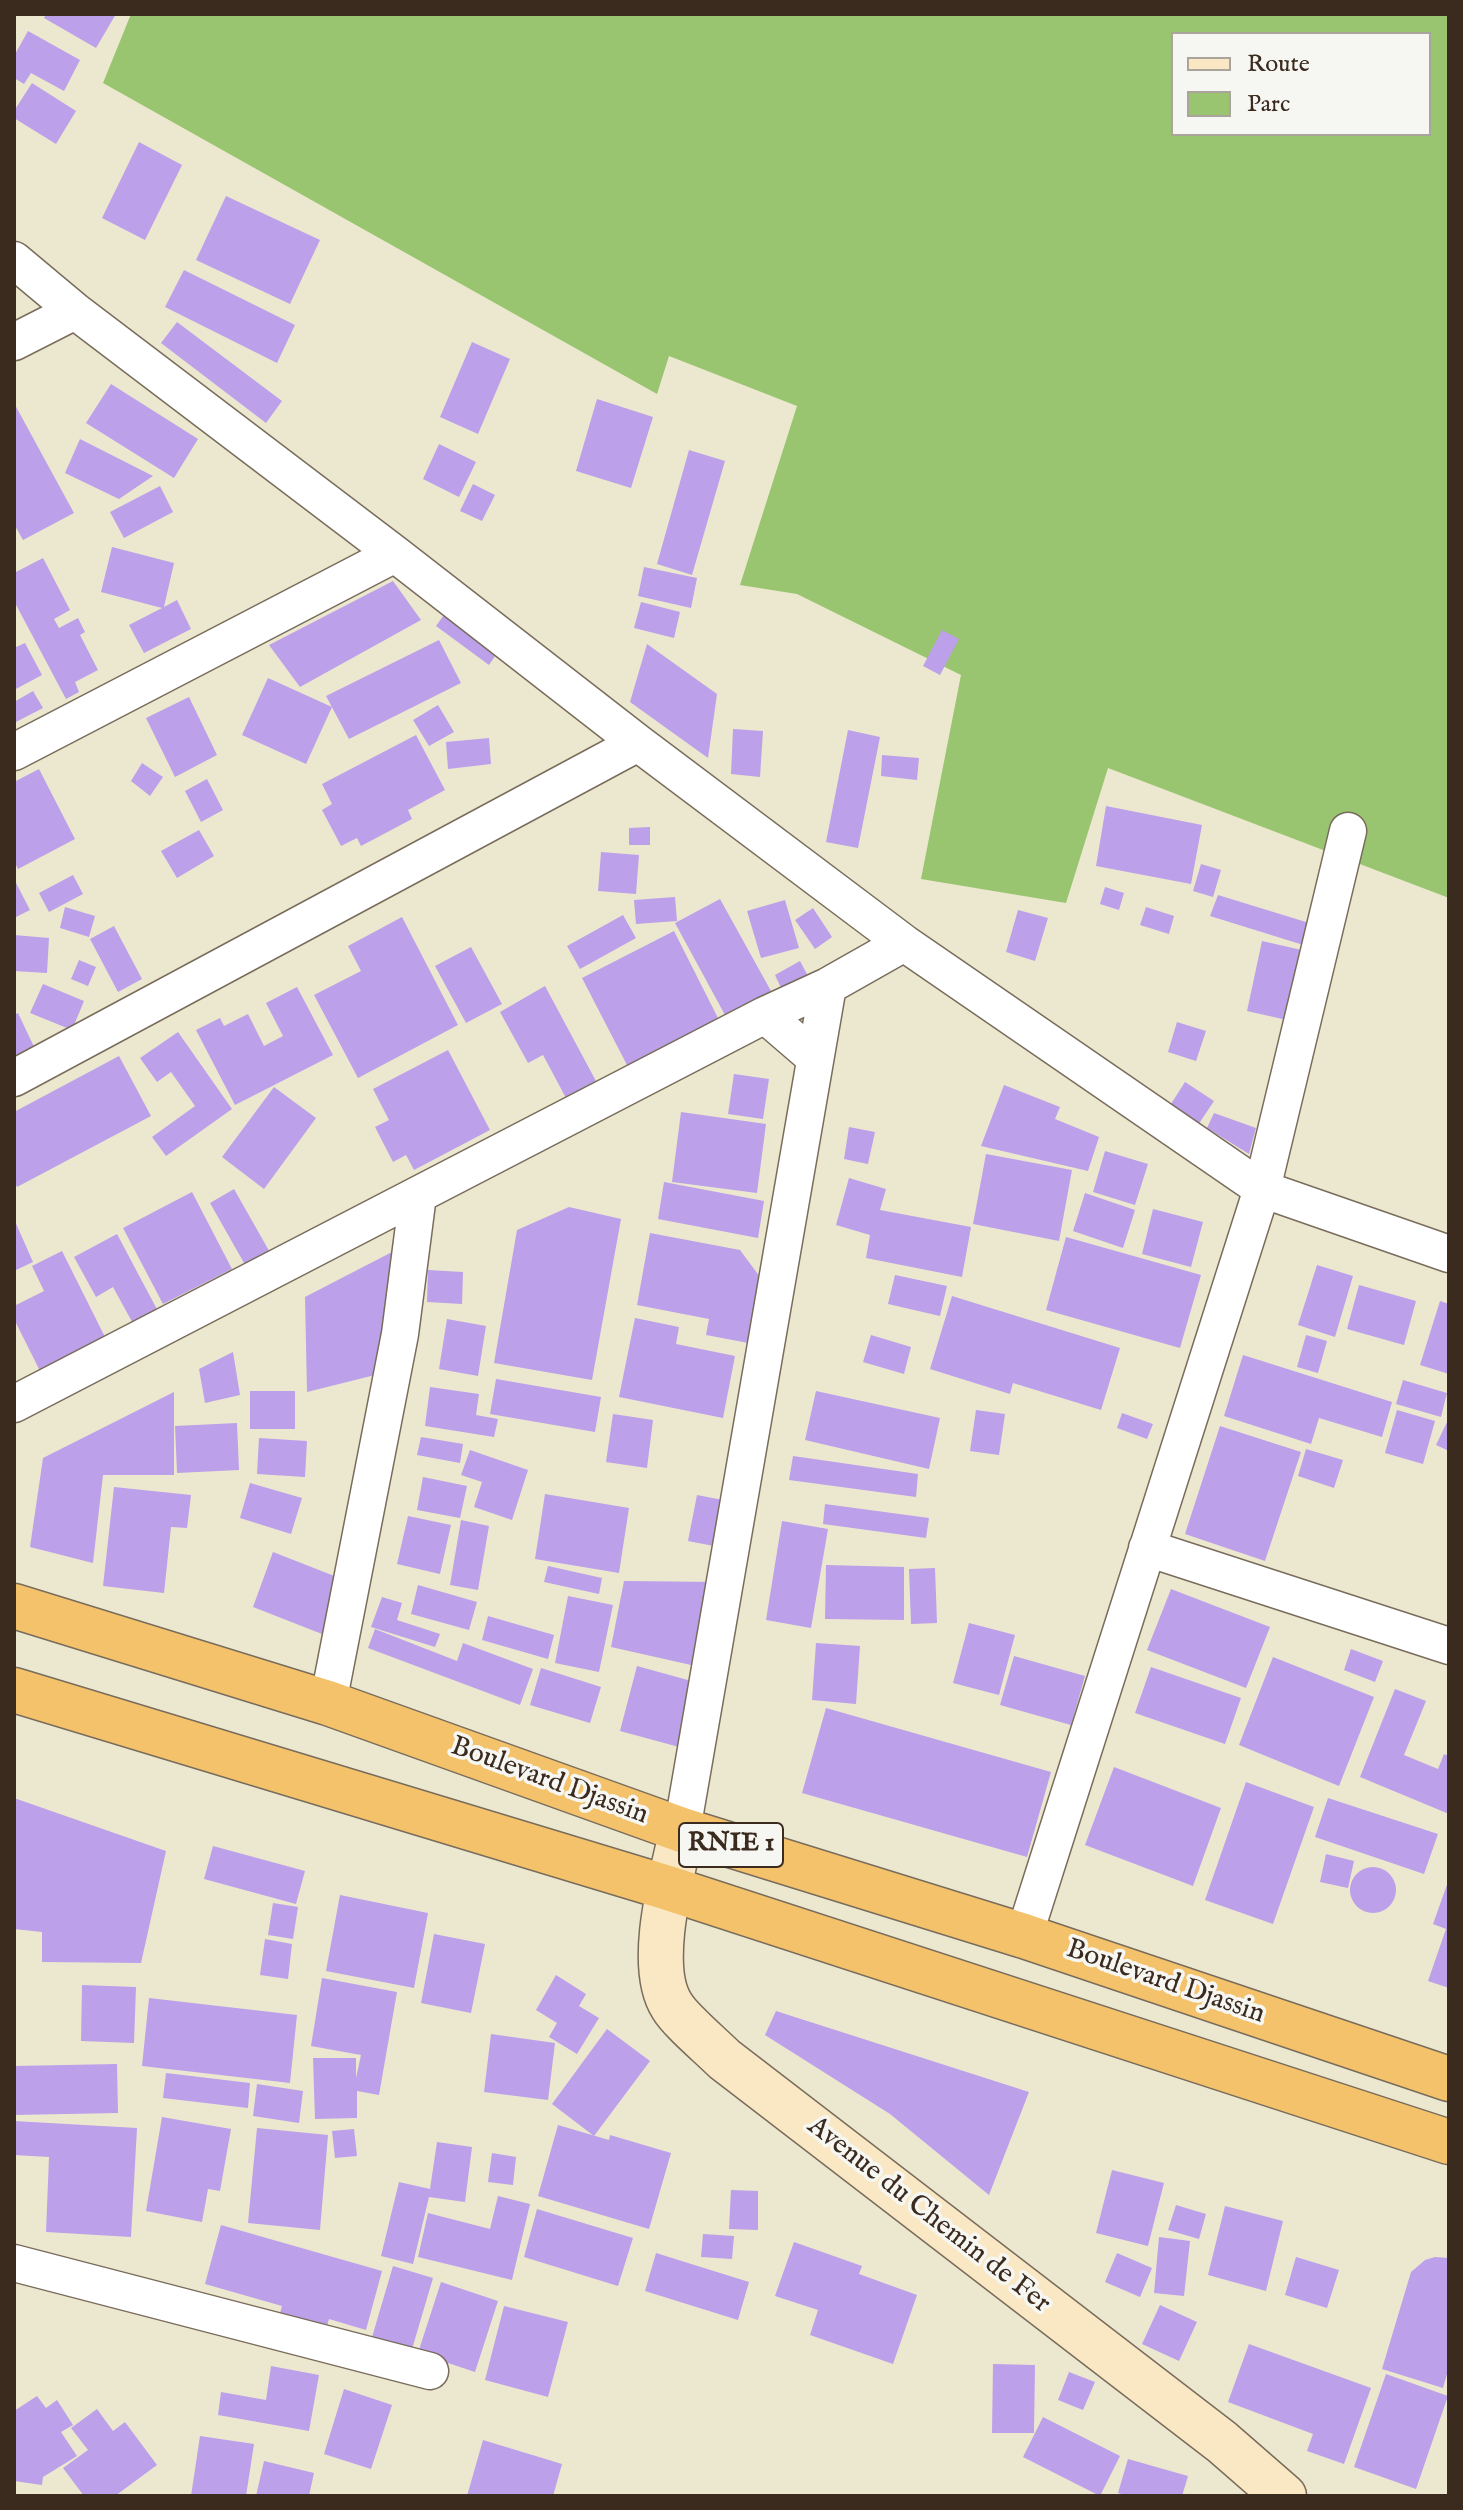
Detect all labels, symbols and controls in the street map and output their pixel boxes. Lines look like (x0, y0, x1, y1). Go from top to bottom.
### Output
legend (1171, 32, 1431, 136)
text: Route (1247, 49, 1310, 80)
text: Parc (1247, 89, 1290, 120)
street label: Boulevard Djassin (446, 1731, 652, 1833)
road number: RNIE 1 (679, 1823, 783, 1867)
street label: Boulevard Djassin (1061, 1933, 1269, 2033)
street label: Avenue du Chemin de Fer (800, 2111, 1056, 2321)

